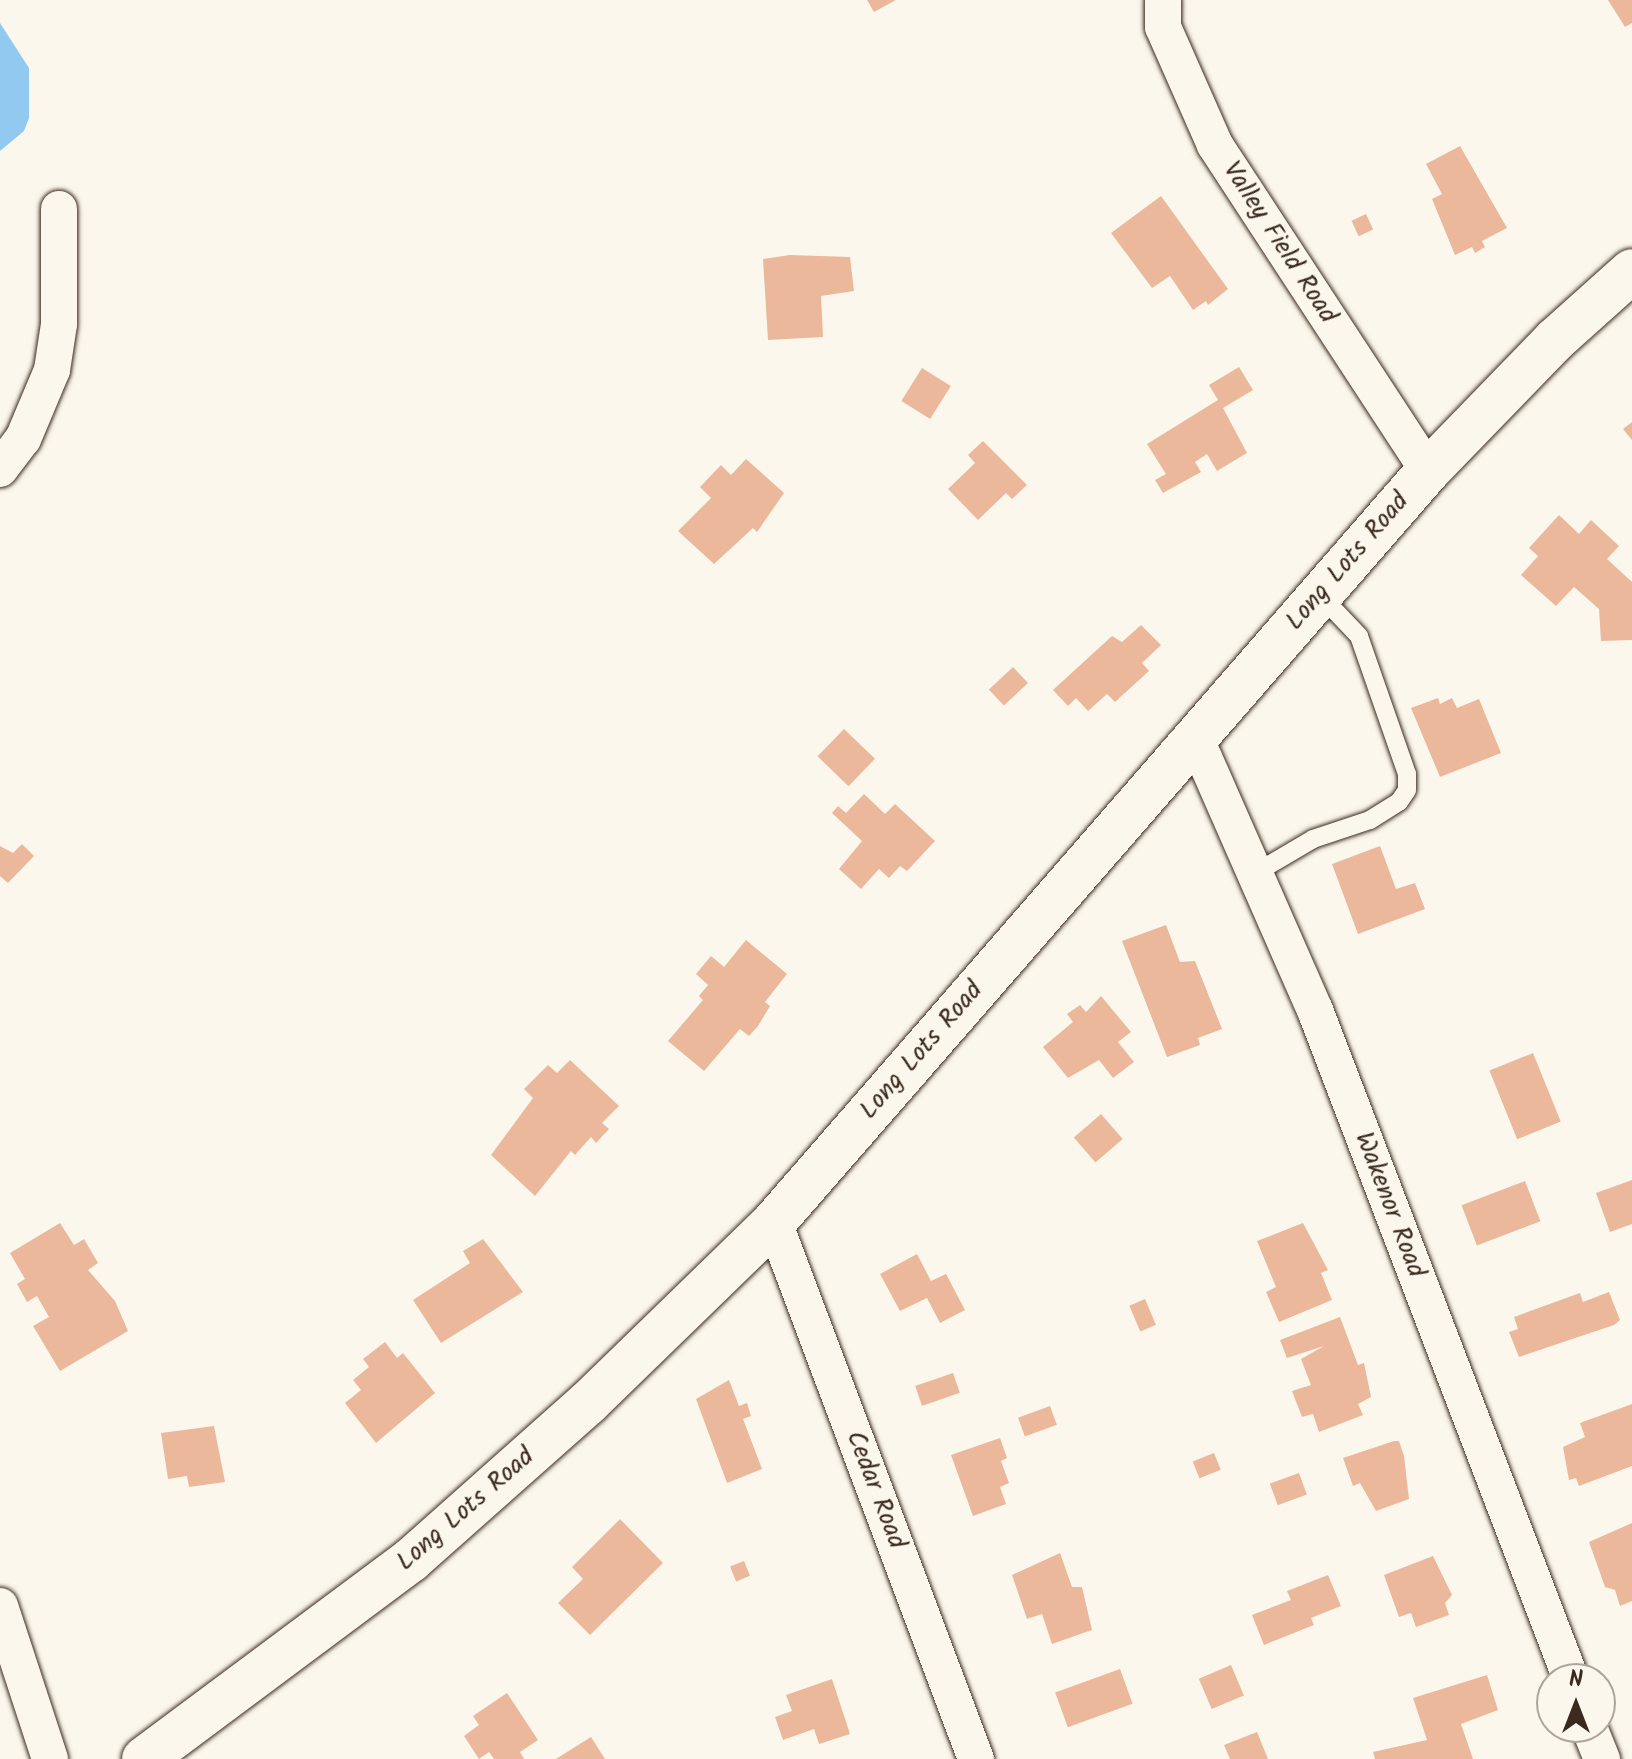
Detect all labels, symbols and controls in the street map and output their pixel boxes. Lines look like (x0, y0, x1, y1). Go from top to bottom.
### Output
street label: Valley Field Road (1215, 156, 1343, 330)
street label: Long Lots Road (1280, 487, 1416, 637)
street label: Long Lots Road (854, 976, 990, 1126)
street label: Wakenor Road (1347, 1128, 1431, 1282)
street label: Cedar Road (838, 1427, 912, 1553)
street label: Long Lots Road (391, 1442, 541, 1578)
north arrow (1536, 1663, 1616, 1743)
text: N (1569, 1663, 1583, 1698)

